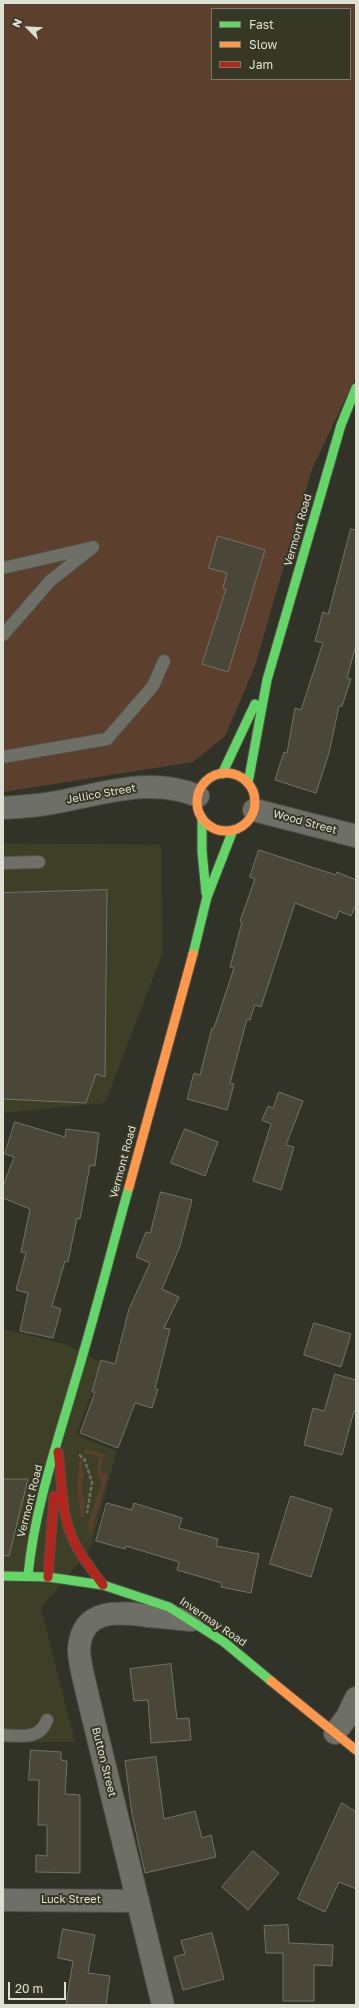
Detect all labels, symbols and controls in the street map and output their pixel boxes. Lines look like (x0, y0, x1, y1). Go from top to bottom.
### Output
north arrow (8, 8, 48, 48)
legend (211, 8, 351, 80)
text: N (9, 16, 24, 29)
text: Fast (249, 17, 274, 32)
text: Slow (249, 37, 277, 52)
text: Jam (249, 57, 273, 72)
street label: Vermont Road (281, 492, 315, 568)
street label: Jellico Street (65, 781, 137, 807)
street label: Wood Street (272, 807, 338, 837)
street label: Vermont Road (107, 1124, 139, 1200)
street label: Vermont Road (15, 1463, 45, 1539)
street label: Invermay Road (177, 1595, 249, 1649)
street label: Button Street (89, 1726, 119, 1798)
street label: Luck Street (41, 1893, 101, 1907)
scale bar (10, 1974, 68, 2000)
text: 20 m (15, 1981, 43, 1996)

